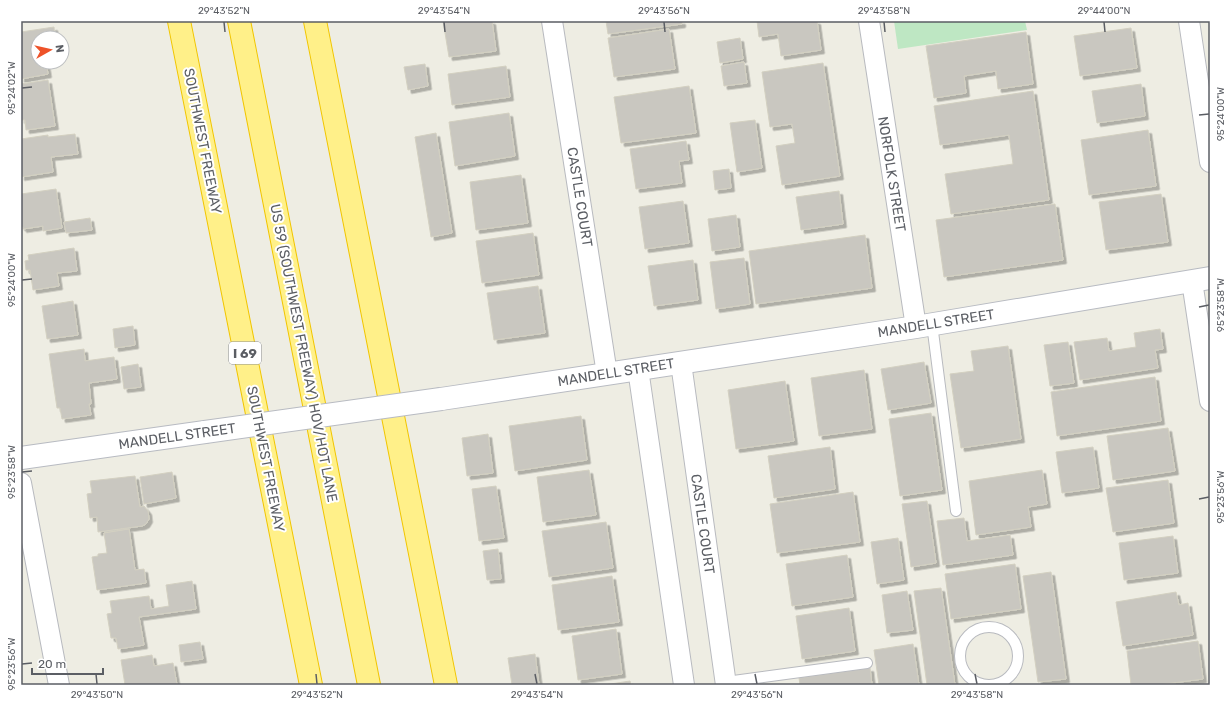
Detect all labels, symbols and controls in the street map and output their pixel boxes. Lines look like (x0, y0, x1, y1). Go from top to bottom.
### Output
text: 29°43'52"N (198, 5, 250, 17)
text: 29°43'54"N (418, 5, 470, 17)
text: 29°43'56"N (638, 5, 690, 17)
text: 29°43'58"N (858, 5, 910, 17)
text: 29°44'00"N (1077, 5, 1131, 17)
north arrow (30, 30, 70, 70)
text: N (52, 44, 66, 54)
text: 95°24'02"W (6, 61, 18, 115)
street label: SOUTHWEST FREEWAY (180, 67, 225, 215)
text: 95°24'00"W (1215, 87, 1227, 141)
street label: NORFOLK STREET (874, 115, 909, 233)
street label: CASTLE COURT (563, 146, 596, 248)
street label: US 59 (SOUTHWEST FREEWAY) HOV/HOT LANE (267, 202, 341, 504)
text: 95°24'00"W (6, 253, 18, 307)
text: 95°23'58"W (1215, 278, 1227, 332)
street label: MANDELL STREET (876, 306, 996, 341)
road number: I 69 (229, 342, 261, 364)
street label: MANDELL STREET (556, 355, 676, 390)
street label: SOUTHWEST FREEWAY (244, 385, 288, 533)
street label: MANDELL STREET (117, 420, 237, 453)
text: 95°23'58"W (6, 445, 18, 499)
text: 95°23'56"W (1215, 470, 1227, 524)
street label: CASTLE COURT (687, 473, 718, 575)
text: 95°23'56"W (6, 637, 18, 691)
scale bar (32, 650, 103, 676)
text: 20 m (38, 657, 66, 671)
text: 29°43'50"N (71, 689, 123, 701)
text: 29°43'52"N (291, 689, 343, 701)
text: 29°43'54"N (511, 689, 563, 701)
text: 29°43'56"N (731, 689, 783, 701)
text: 29°43'58"N (951, 689, 1003, 701)

